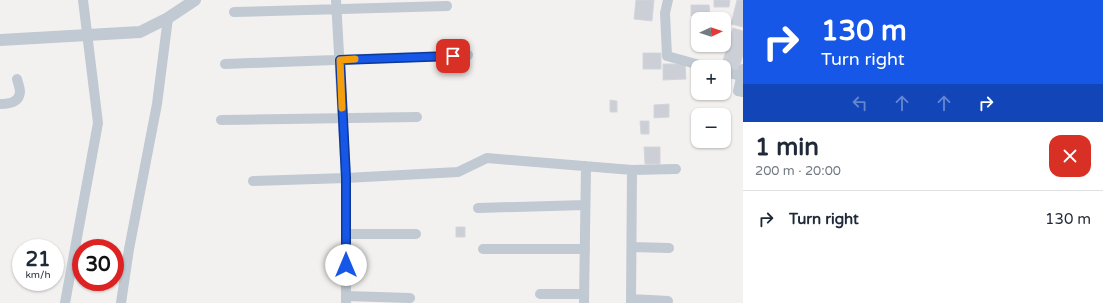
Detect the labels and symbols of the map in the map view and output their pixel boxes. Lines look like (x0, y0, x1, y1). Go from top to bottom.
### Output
north arrow (691, 12, 731, 52)
pin (436, 39, 470, 73)
speed limit sign: 30 (72, 239, 124, 291)
position arrow (325, 244, 367, 286)

